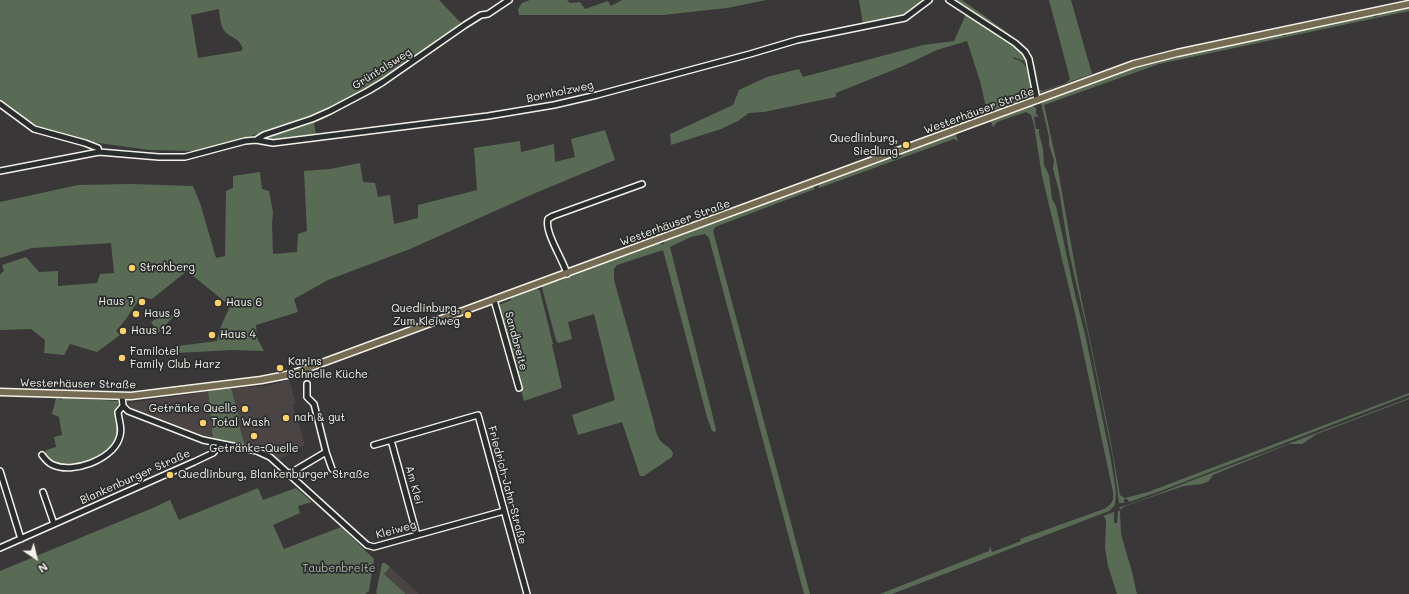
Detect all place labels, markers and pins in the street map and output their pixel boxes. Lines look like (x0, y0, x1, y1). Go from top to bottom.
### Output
place label: Quedlinburg, Siedlung (829, 132, 898, 158)
marker: Quedlinburg, Siedlung (901, 140, 911, 150)
place label: Strohberg (140, 261, 195, 275)
marker: Strohberg (127, 263, 137, 273)
place label: Haus 7 (98, 295, 134, 309)
place label: Haus 6 (226, 296, 262, 310)
marker: Haus 7 (137, 297, 147, 307)
marker: Haus 6 (213, 298, 223, 308)
place label: Quedlinburg, Zum Kleiweg (391, 302, 460, 328)
place label: Haus 9 (144, 307, 180, 321)
marker: Haus 9 (131, 309, 141, 319)
marker: Quedlinburg, Zum Kleiweg (463, 310, 473, 320)
place label: Haus 12 (131, 324, 172, 338)
marker: Haus 12 (118, 326, 128, 336)
place label: Haus 4 (220, 328, 256, 342)
marker: Haus 4 (207, 330, 217, 340)
place label: Familotel Family Club Harz (130, 345, 221, 371)
marker: Familotel Family Club Harz (117, 353, 127, 363)
place label: Karins Schnelle Küche (288, 355, 368, 381)
marker: Karins Schnelle Küche (275, 363, 285, 373)
place label: Getränke Quelle (149, 402, 237, 416)
marker: Getränke Quelle (240, 404, 250, 414)
place label: nah & gut (294, 411, 345, 425)
marker: nah & gut (281, 413, 291, 423)
place label: Total Wash (211, 416, 270, 430)
marker: Total Wash (198, 418, 208, 428)
marker: Getränke-Quelle (249, 431, 259, 441)
place label: Getränke-Quelle (209, 442, 299, 456)
place label: Quedlinburg, Blankenburger Straße (178, 468, 370, 482)
marker: Quedlinburg, Blankenburger Straße (165, 470, 175, 480)

